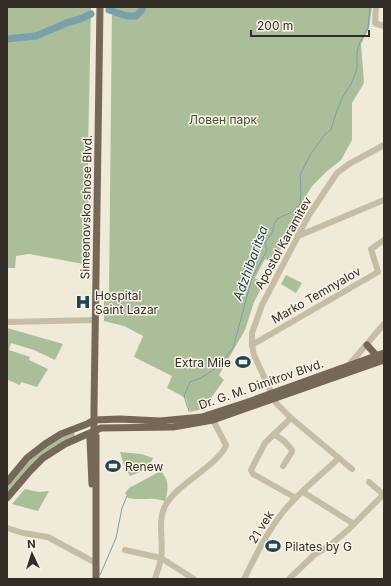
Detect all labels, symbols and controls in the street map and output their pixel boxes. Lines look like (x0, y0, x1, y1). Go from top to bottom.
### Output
scale bar (251, 12, 369, 38)
text: 200 m (257, 18, 293, 33)
park label: Ловен парк (189, 112, 258, 127)
street label: Simeonovsko shose Blvd. (77, 134, 95, 280)
street label: Apostol Karamitev (251, 194, 315, 292)
water label: Adzhibaritsa (229, 224, 271, 303)
street label: Marko Temnyalov (269, 263, 363, 327)
place label: Hospital Saint Lazar (95, 288, 159, 317)
hospital icon: Hospital Saint Lazar (74, 293, 92, 311)
sports icon: Extra Mile (234, 353, 252, 371)
place label: Extra Mile (175, 355, 231, 370)
street label: Dr. G. M. Dimitrov Blvd. (197, 356, 325, 412)
sports icon: Renew (104, 457, 122, 475)
place label: Renew (125, 459, 163, 474)
street label: 21 vek (245, 508, 277, 546)
north arrow (12, 534, 52, 574)
text: N (27, 537, 36, 551)
sports icon: Pilates by G (264, 537, 282, 555)
place label: Pilates by G (285, 539, 352, 554)

